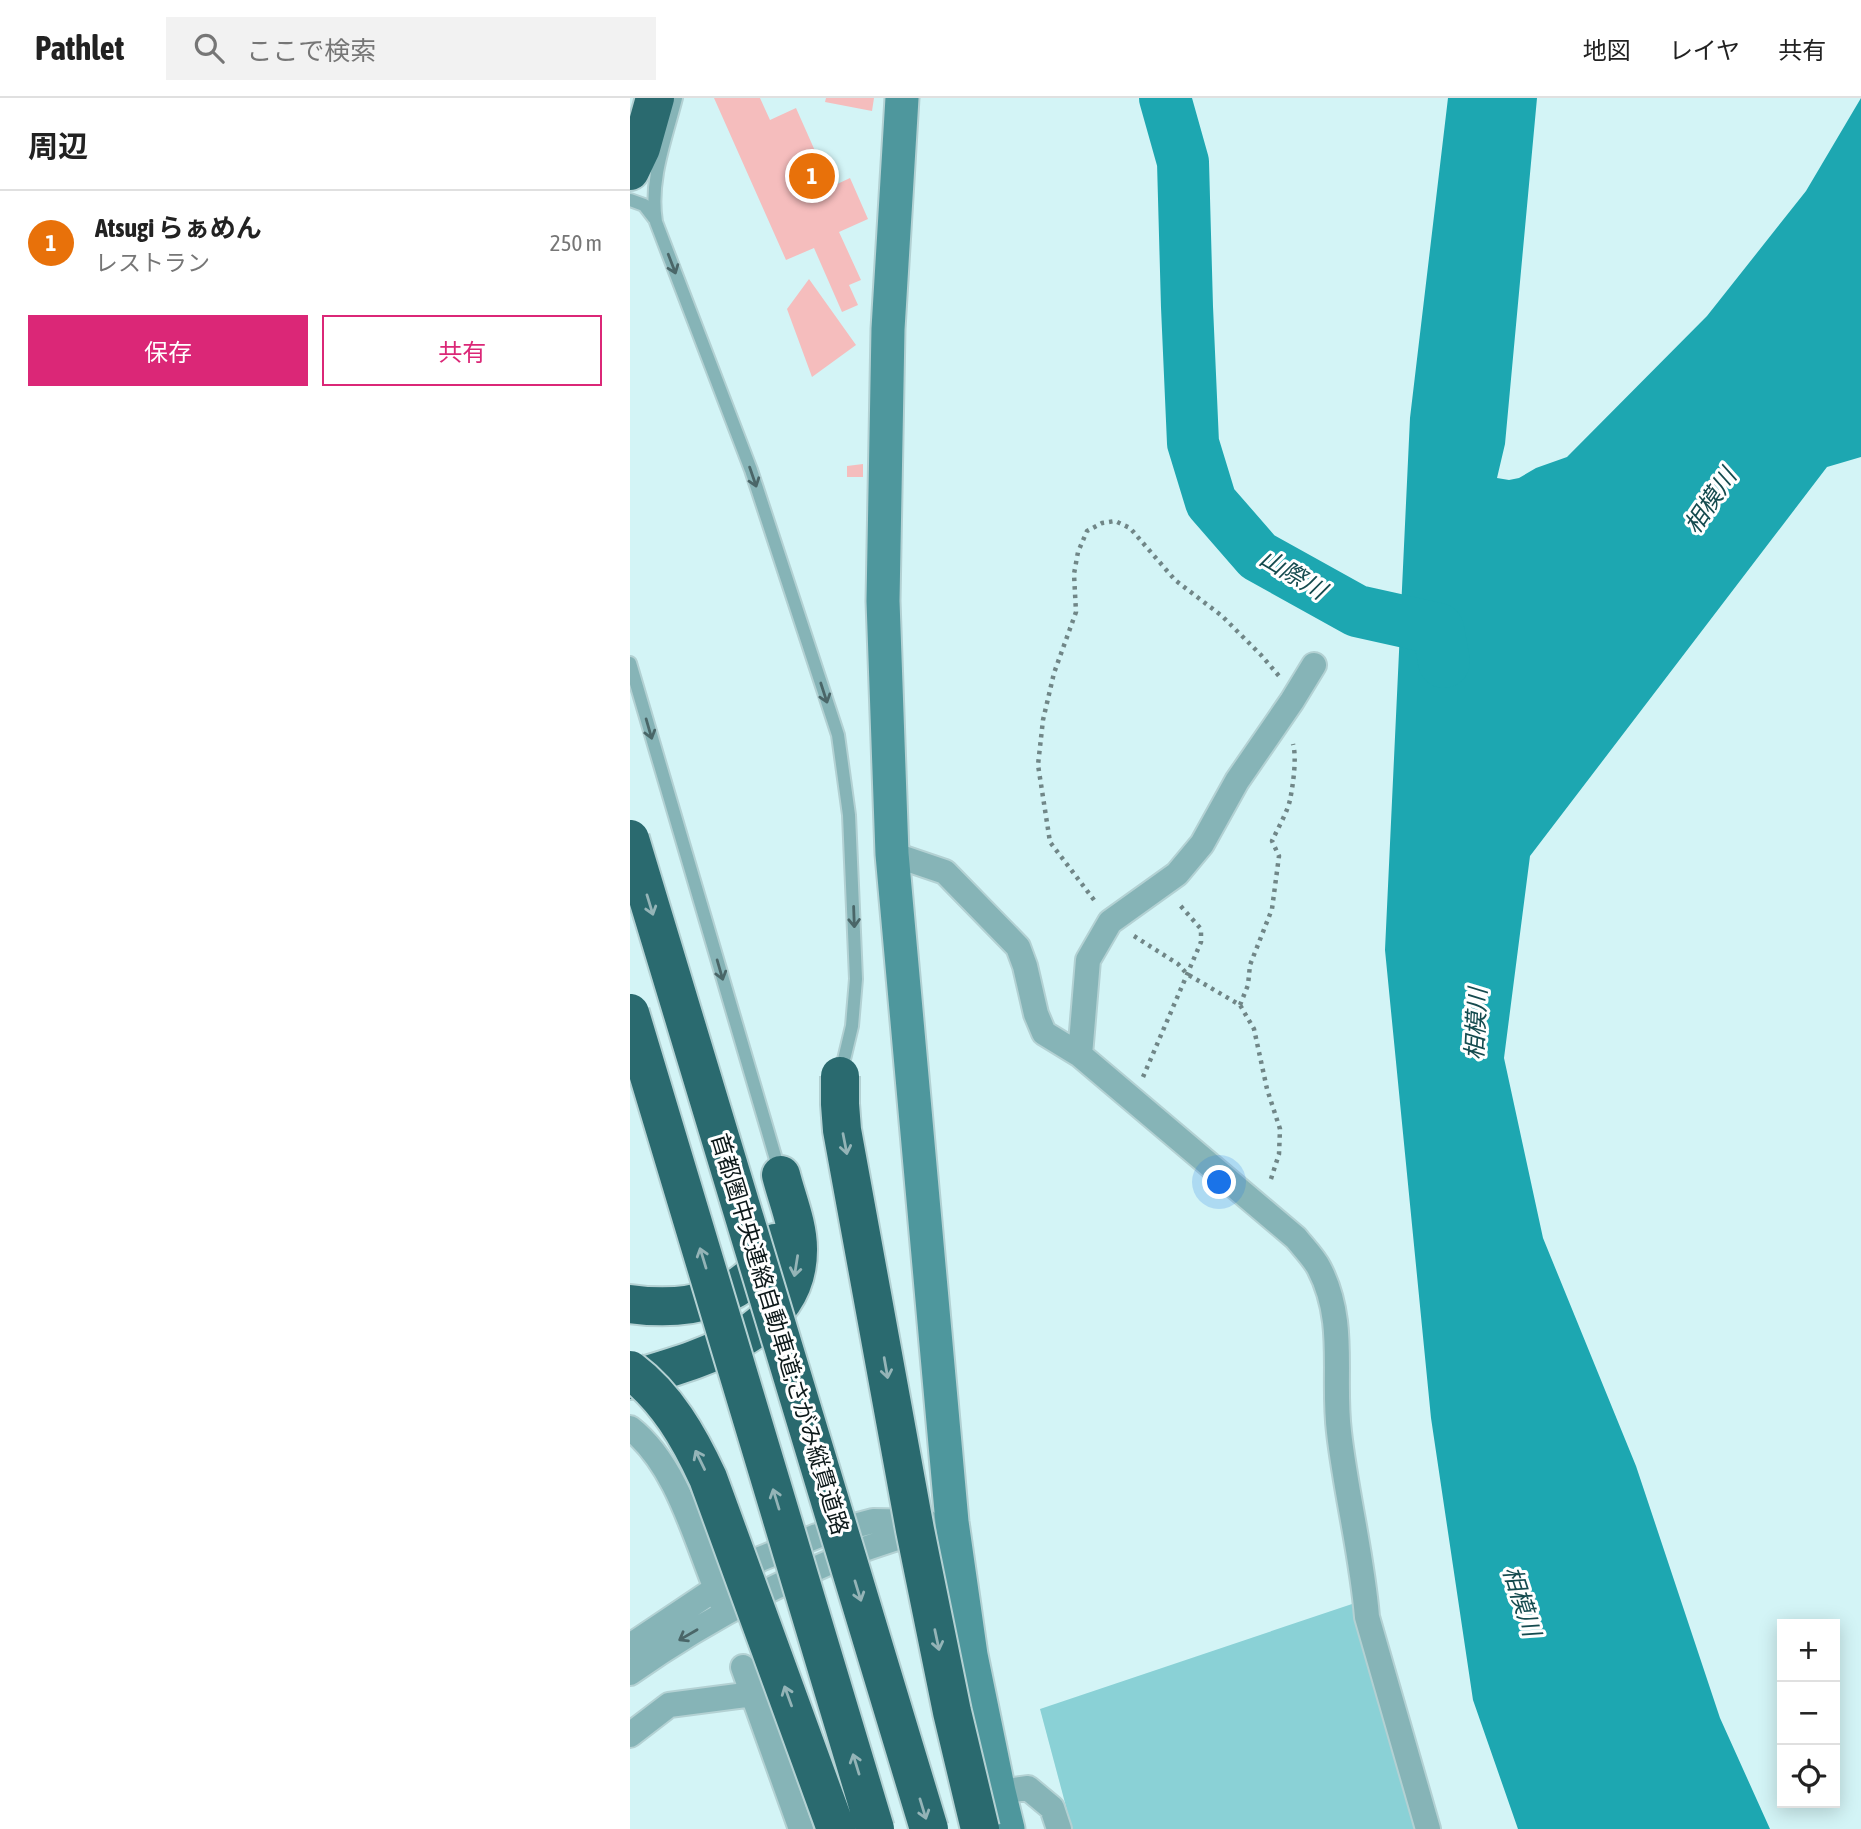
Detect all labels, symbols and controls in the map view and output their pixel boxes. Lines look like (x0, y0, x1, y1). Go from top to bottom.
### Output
search box (166, 17, 656, 80)
text: Pathlet (35, 29, 124, 67)
icon: search (190, 29, 228, 67)
text: ここで検索 (246, 36, 376, 66)
text: 地図 (1583, 37, 1631, 64)
text: レイヤ (1669, 37, 1740, 64)
text: 共有 (1778, 37, 1826, 64)
text: 周辺 (28, 129, 88, 163)
pin: 1 (789, 150, 835, 202)
text: Atsugi らぁめん (95, 213, 262, 243)
text: 1 (46, 230, 56, 256)
text: 250 m (550, 230, 602, 256)
text: レストラン (95, 250, 210, 276)
one-way arrow (667, 253, 680, 275)
button: 保存 (28, 315, 308, 386)
button: 共有 (322, 315, 602, 386)
water label: 相模川 (1679, 461, 1743, 538)
one-way arrow (747, 466, 760, 488)
water label: 山際川 (1255, 544, 1333, 606)
one-way arrow (818, 682, 831, 704)
one-way arrow (644, 717, 657, 739)
one-way arrow (644, 893, 657, 915)
one-way arrow (847, 906, 860, 929)
one-way arrow (715, 959, 728, 981)
water label: 相模川 (1461, 984, 1492, 1061)
street label: 首都圏中央連絡自動車道;さがみ縦貫道路 (706, 1130, 854, 1538)
one-way arrow (838, 1132, 852, 1155)
your location (1202, 1165, 1236, 1199)
one-way arrow (696, 1247, 709, 1269)
one-way arrow (789, 1254, 802, 1277)
one-way arrow (879, 1356, 893, 1379)
one-way arrow (692, 1450, 706, 1471)
one-way arrow (768, 1488, 781, 1510)
water label: 相模川 (1498, 1563, 1547, 1642)
one-way arrow (852, 1580, 865, 1602)
map controls (1777, 1619, 1840, 1808)
button: + (1777, 1619, 1840, 1682)
one-way arrow (678, 1628, 698, 1642)
one-way arrow (931, 1628, 945, 1651)
button: − (1777, 1682, 1840, 1745)
one-way arrow (781, 1685, 793, 1707)
button: locate (1777, 1745, 1840, 1808)
one-way arrow (848, 1753, 861, 1775)
one-way arrow (918, 1798, 930, 1820)

